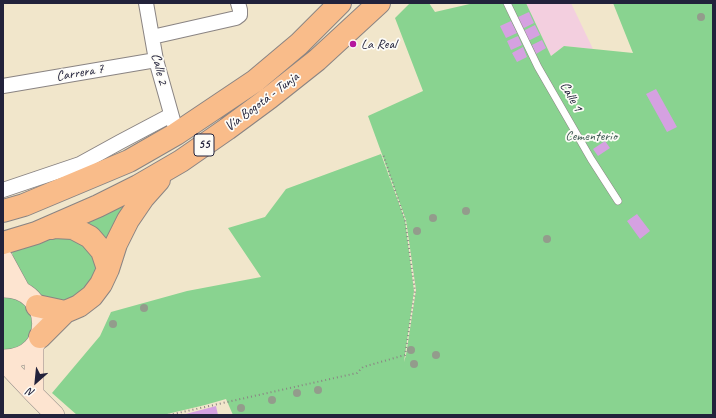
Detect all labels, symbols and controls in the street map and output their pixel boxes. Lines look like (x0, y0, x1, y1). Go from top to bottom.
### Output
place label: La Real (361, 36, 396, 52)
marker: La Real (348, 39, 358, 49)
street label: Calle 2 (147, 52, 171, 86)
street label: Carrera 7 (55, 61, 105, 85)
street label: Vía Bogotá - Tunja (222, 69, 302, 135)
street label: Calle 1 (556, 79, 586, 115)
park label: Cementerio (565, 128, 617, 144)
road number: 55 (194, 134, 214, 156)
north arrow (16, 362, 56, 402)
text: N (24, 385, 37, 400)

